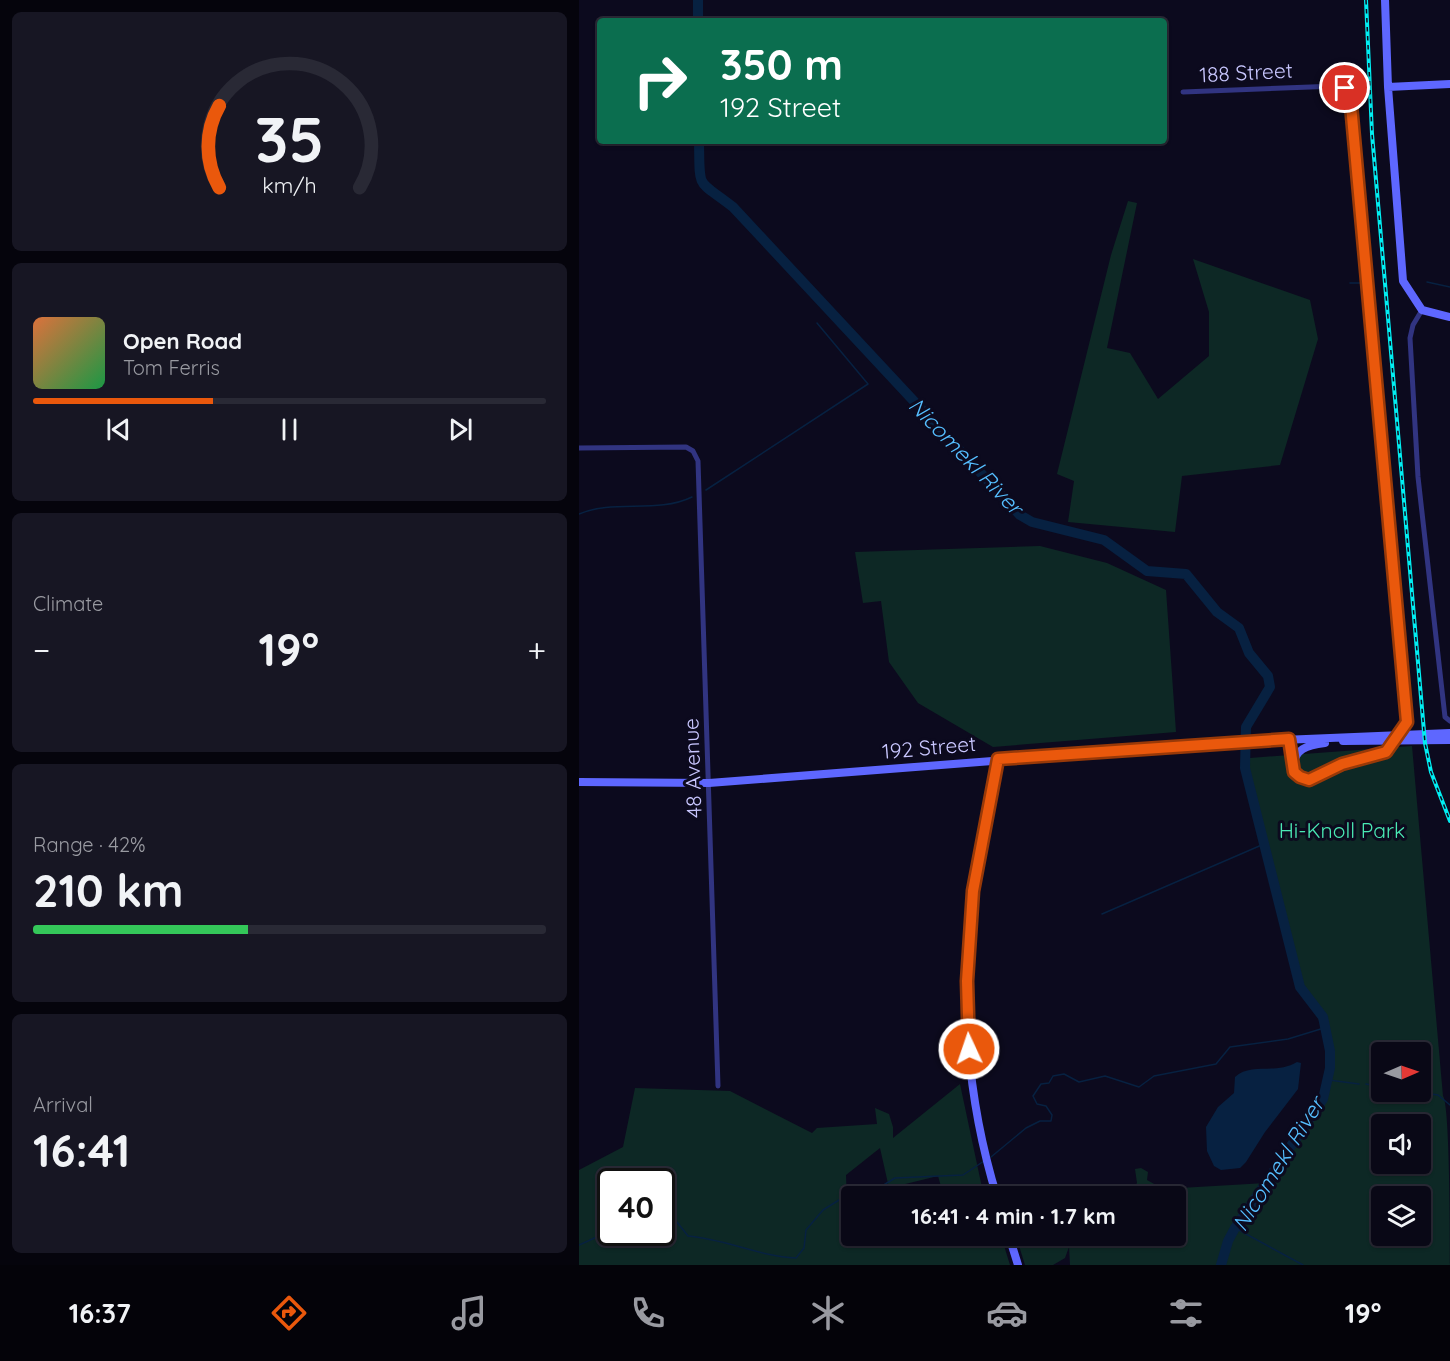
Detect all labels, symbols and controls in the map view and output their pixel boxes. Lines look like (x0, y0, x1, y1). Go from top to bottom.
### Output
text: 350 m (720, 38, 843, 91)
icon: right (621, 42, 699, 120)
street label: 188 Street (1199, 57, 1293, 87)
pin (1319, 62, 1370, 113)
icon: arrive (1328, 71, 1361, 104)
text: 192 Street (720, 90, 841, 124)
text: 35 (255, 100, 324, 178)
text: km/h (262, 173, 317, 199)
text: Open Road (123, 327, 242, 355)
text: Tom Ferris (123, 355, 220, 380)
water label: Nicomekl River (903, 391, 1031, 522)
icon: previous (102, 413, 135, 446)
icon: pause (273, 413, 306, 446)
icon: next (444, 413, 477, 446)
text: Climate (33, 591, 103, 616)
text: 19° (258, 621, 319, 677)
text: − (33, 629, 50, 670)
text: + (527, 629, 546, 670)
street label: 48 Avenue (677, 718, 707, 818)
street label: 192 Street (881, 730, 977, 764)
park label: Hi-Knoll Park (1279, 817, 1405, 843)
text: Range · 42% (33, 832, 146, 857)
text: 210 km (33, 862, 183, 918)
position arrow (937, 1017, 1001, 1081)
north arrow (1371, 1042, 1431, 1102)
map controls (1371, 1042, 1431, 1246)
water label: Nicomekl River (1226, 1090, 1332, 1236)
text: Arrival (33, 1092, 93, 1117)
button: sound (1371, 1114, 1431, 1174)
text: 16:41 (33, 1122, 130, 1178)
speed limit sign: 40 (597, 1168, 675, 1246)
button: layers (1371, 1186, 1431, 1246)
text: 16:41 · 4 min · 1.7 km (911, 1202, 1116, 1230)
icon: directions (268, 1292, 310, 1334)
icon: music (448, 1292, 490, 1334)
icon: phone (627, 1292, 669, 1334)
icon: climate (807, 1292, 849, 1334)
icon: car (986, 1292, 1028, 1334)
icon: filters (1165, 1292, 1207, 1334)
text: 16:37 (69, 1296, 131, 1330)
text: 19° (1345, 1296, 1381, 1330)

